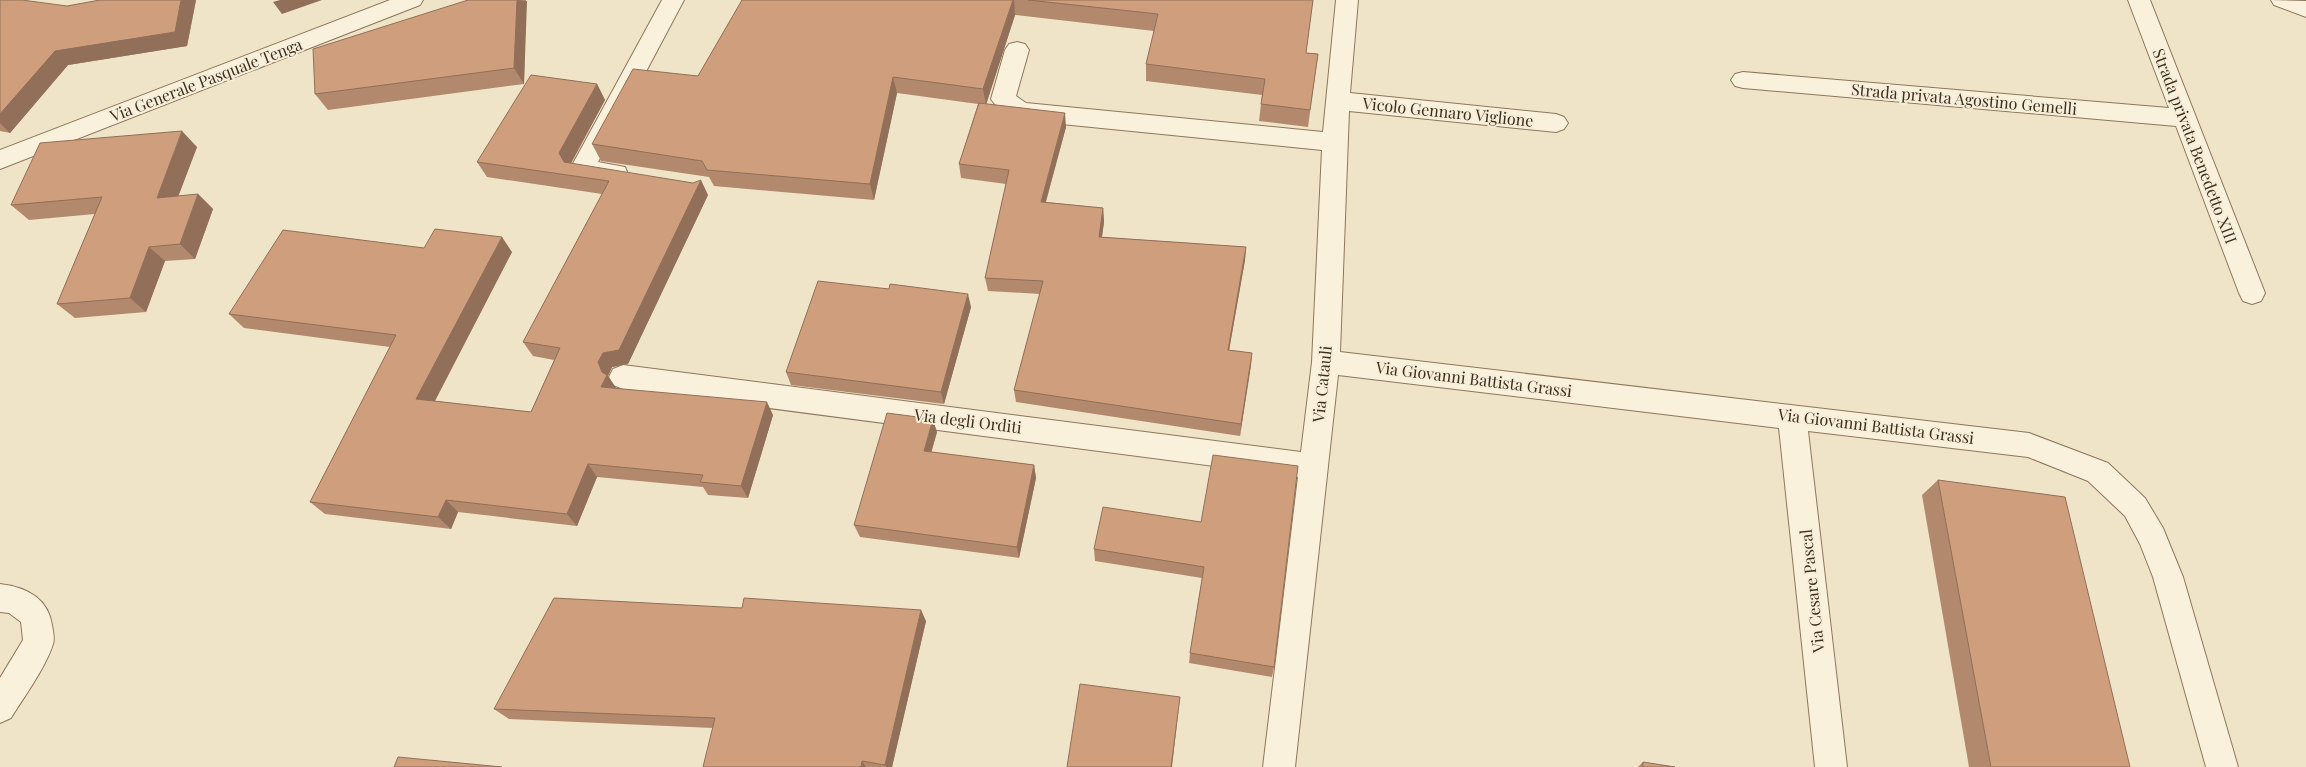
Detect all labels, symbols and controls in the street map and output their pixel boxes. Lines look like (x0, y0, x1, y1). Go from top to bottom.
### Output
street label: Via Generale Pasquale Tenga (106, 33, 305, 126)
street label: Strada privata Benedetto XIII (2148, 45, 2242, 246)
street label: Strada privata Agostino Gemelli (1850, 78, 2078, 119)
street label: Vicolo Gennaro Viglione (1361, 92, 1535, 131)
street label: Via Catauli (1307, 344, 1336, 424)
street label: Via Giovanni Battista Grassi (1374, 356, 1574, 401)
street label: Via degli Orditi (912, 403, 1023, 438)
street label: Via Giovanni Battista Grassi (1776, 403, 1976, 448)
street label: Via Cesare Pascal (1795, 528, 1829, 655)

